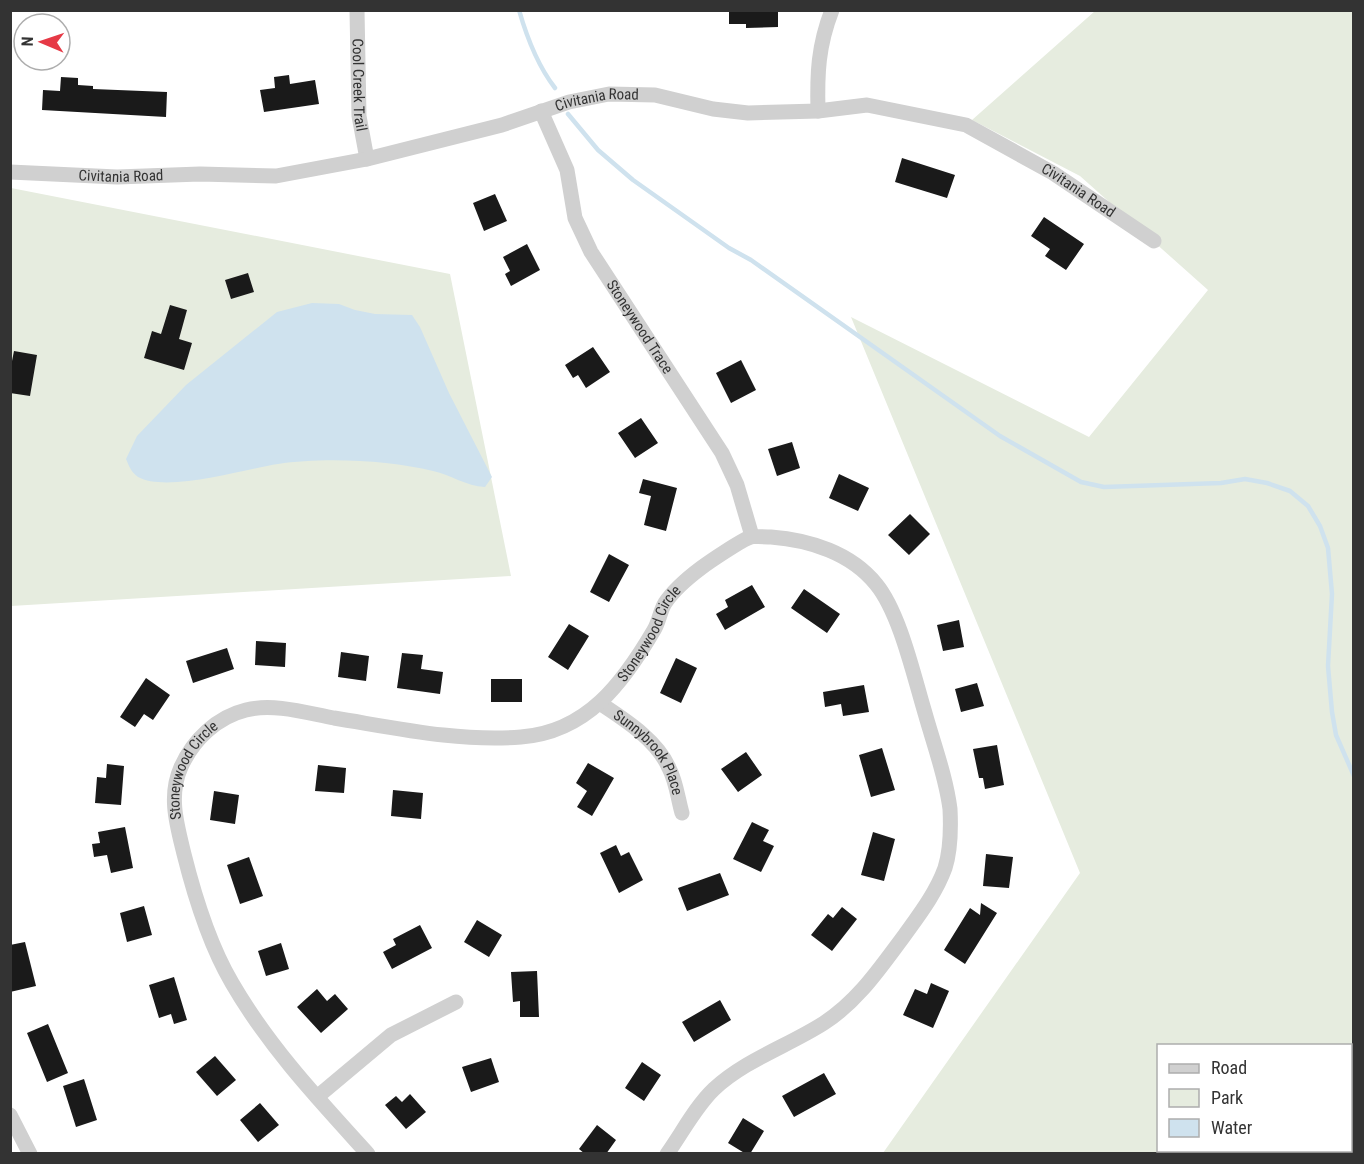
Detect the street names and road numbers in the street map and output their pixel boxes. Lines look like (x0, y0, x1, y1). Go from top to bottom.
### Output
street label: Cool Creek Trail (349, 38, 371, 133)
street label: Civitania Road (553, 85, 639, 115)
street label: Civitania Road (1038, 159, 1119, 221)
street label: Civitania Road (78, 166, 164, 186)
street label: Stoneywood Trace (603, 277, 677, 377)
street label: Stoneywood Circle (614, 581, 685, 686)
street label: Sunnybrook Place (610, 706, 686, 797)
street label: Stoneywood Circle (165, 717, 221, 821)

